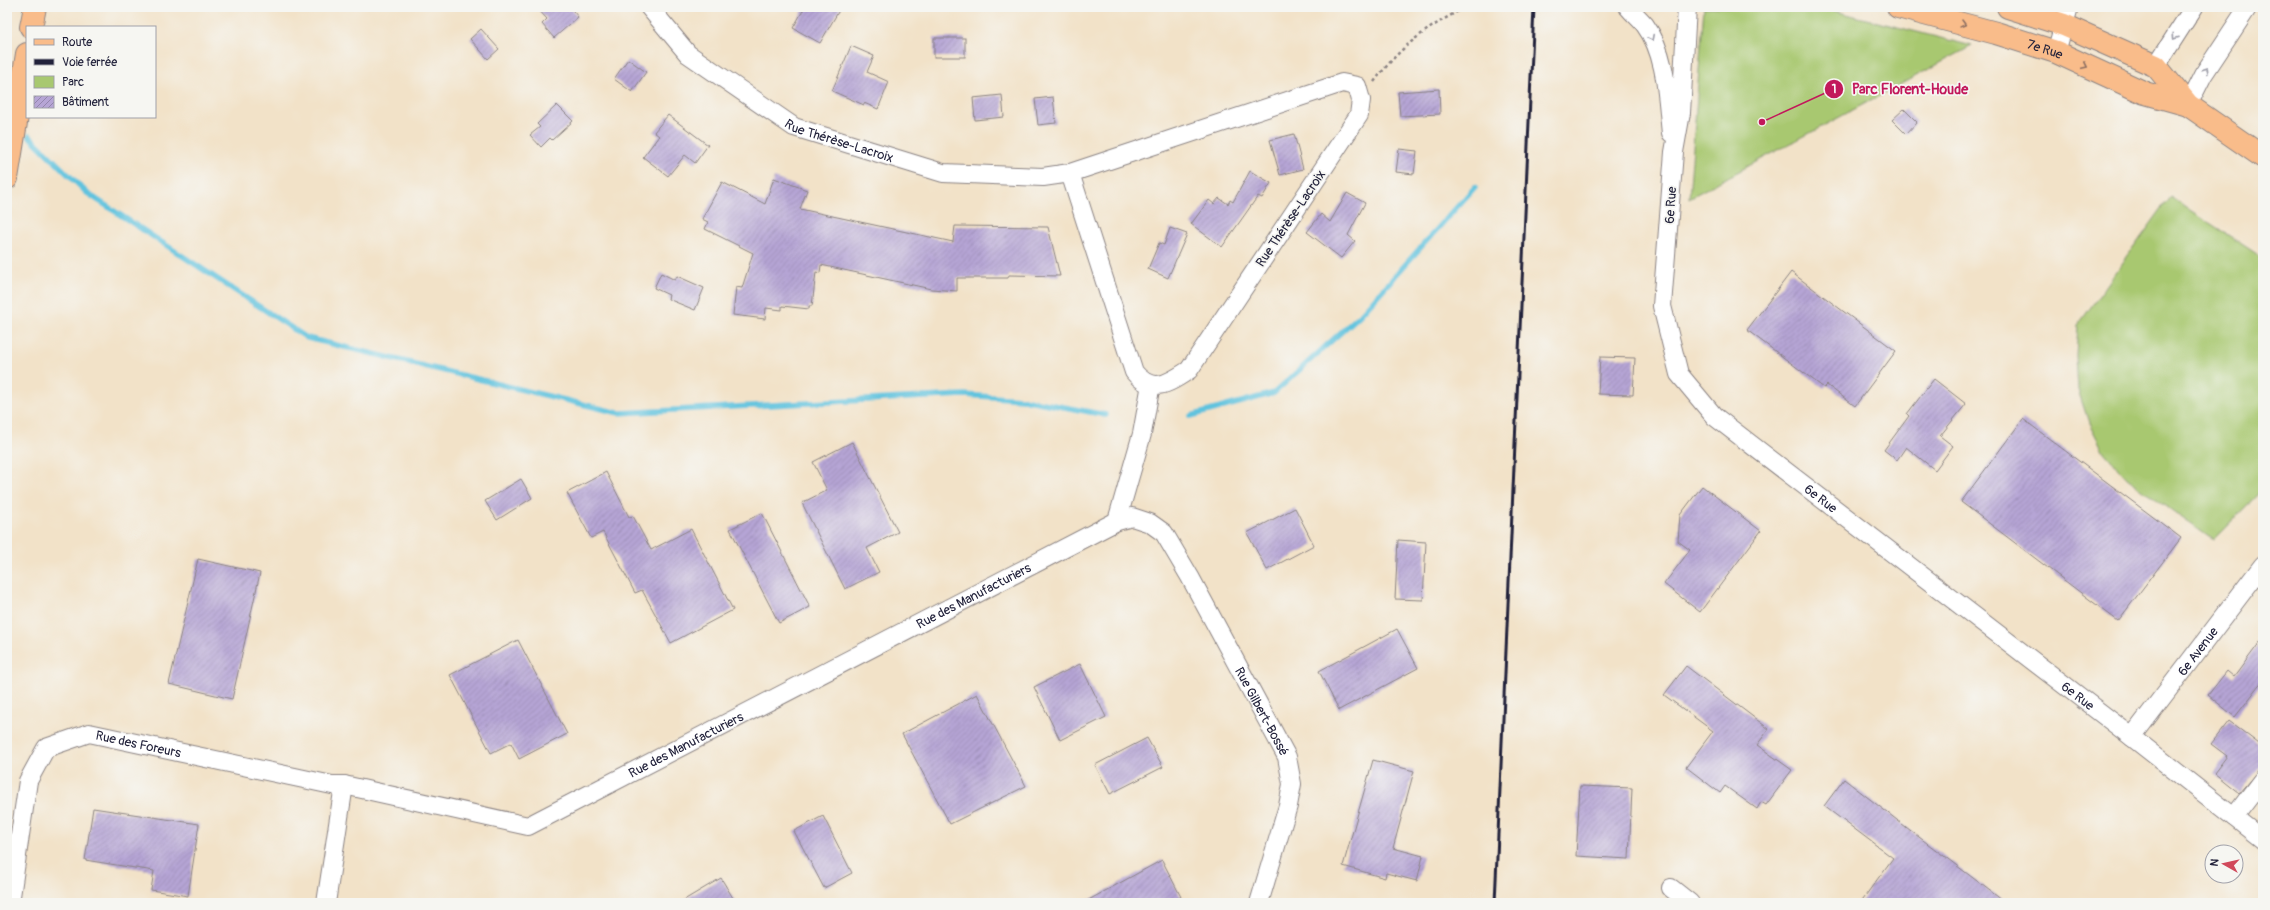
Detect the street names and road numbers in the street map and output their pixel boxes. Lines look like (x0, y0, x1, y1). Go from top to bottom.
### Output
street label: 7e Rue (2025, 36, 2066, 63)
street label: Rue Thérèse-Lacroix (781, 116, 895, 166)
street label: Rue Thérèse-Lacroix (1253, 167, 1329, 270)
street label: 6e Rue (1662, 185, 1680, 224)
street label: 6e Rue (1801, 481, 1841, 517)
street label: Rue des Manufacturiers (914, 560, 1034, 633)
street label: 6e Avenue (2175, 624, 2222, 679)
street label: Rue Gilbert-Bossé (1231, 664, 1292, 759)
street label: 6e Rue (2058, 679, 2098, 714)
street label: Rue des Manufacturiers (626, 709, 746, 782)
street label: Rue des Foreurs (94, 728, 183, 762)

